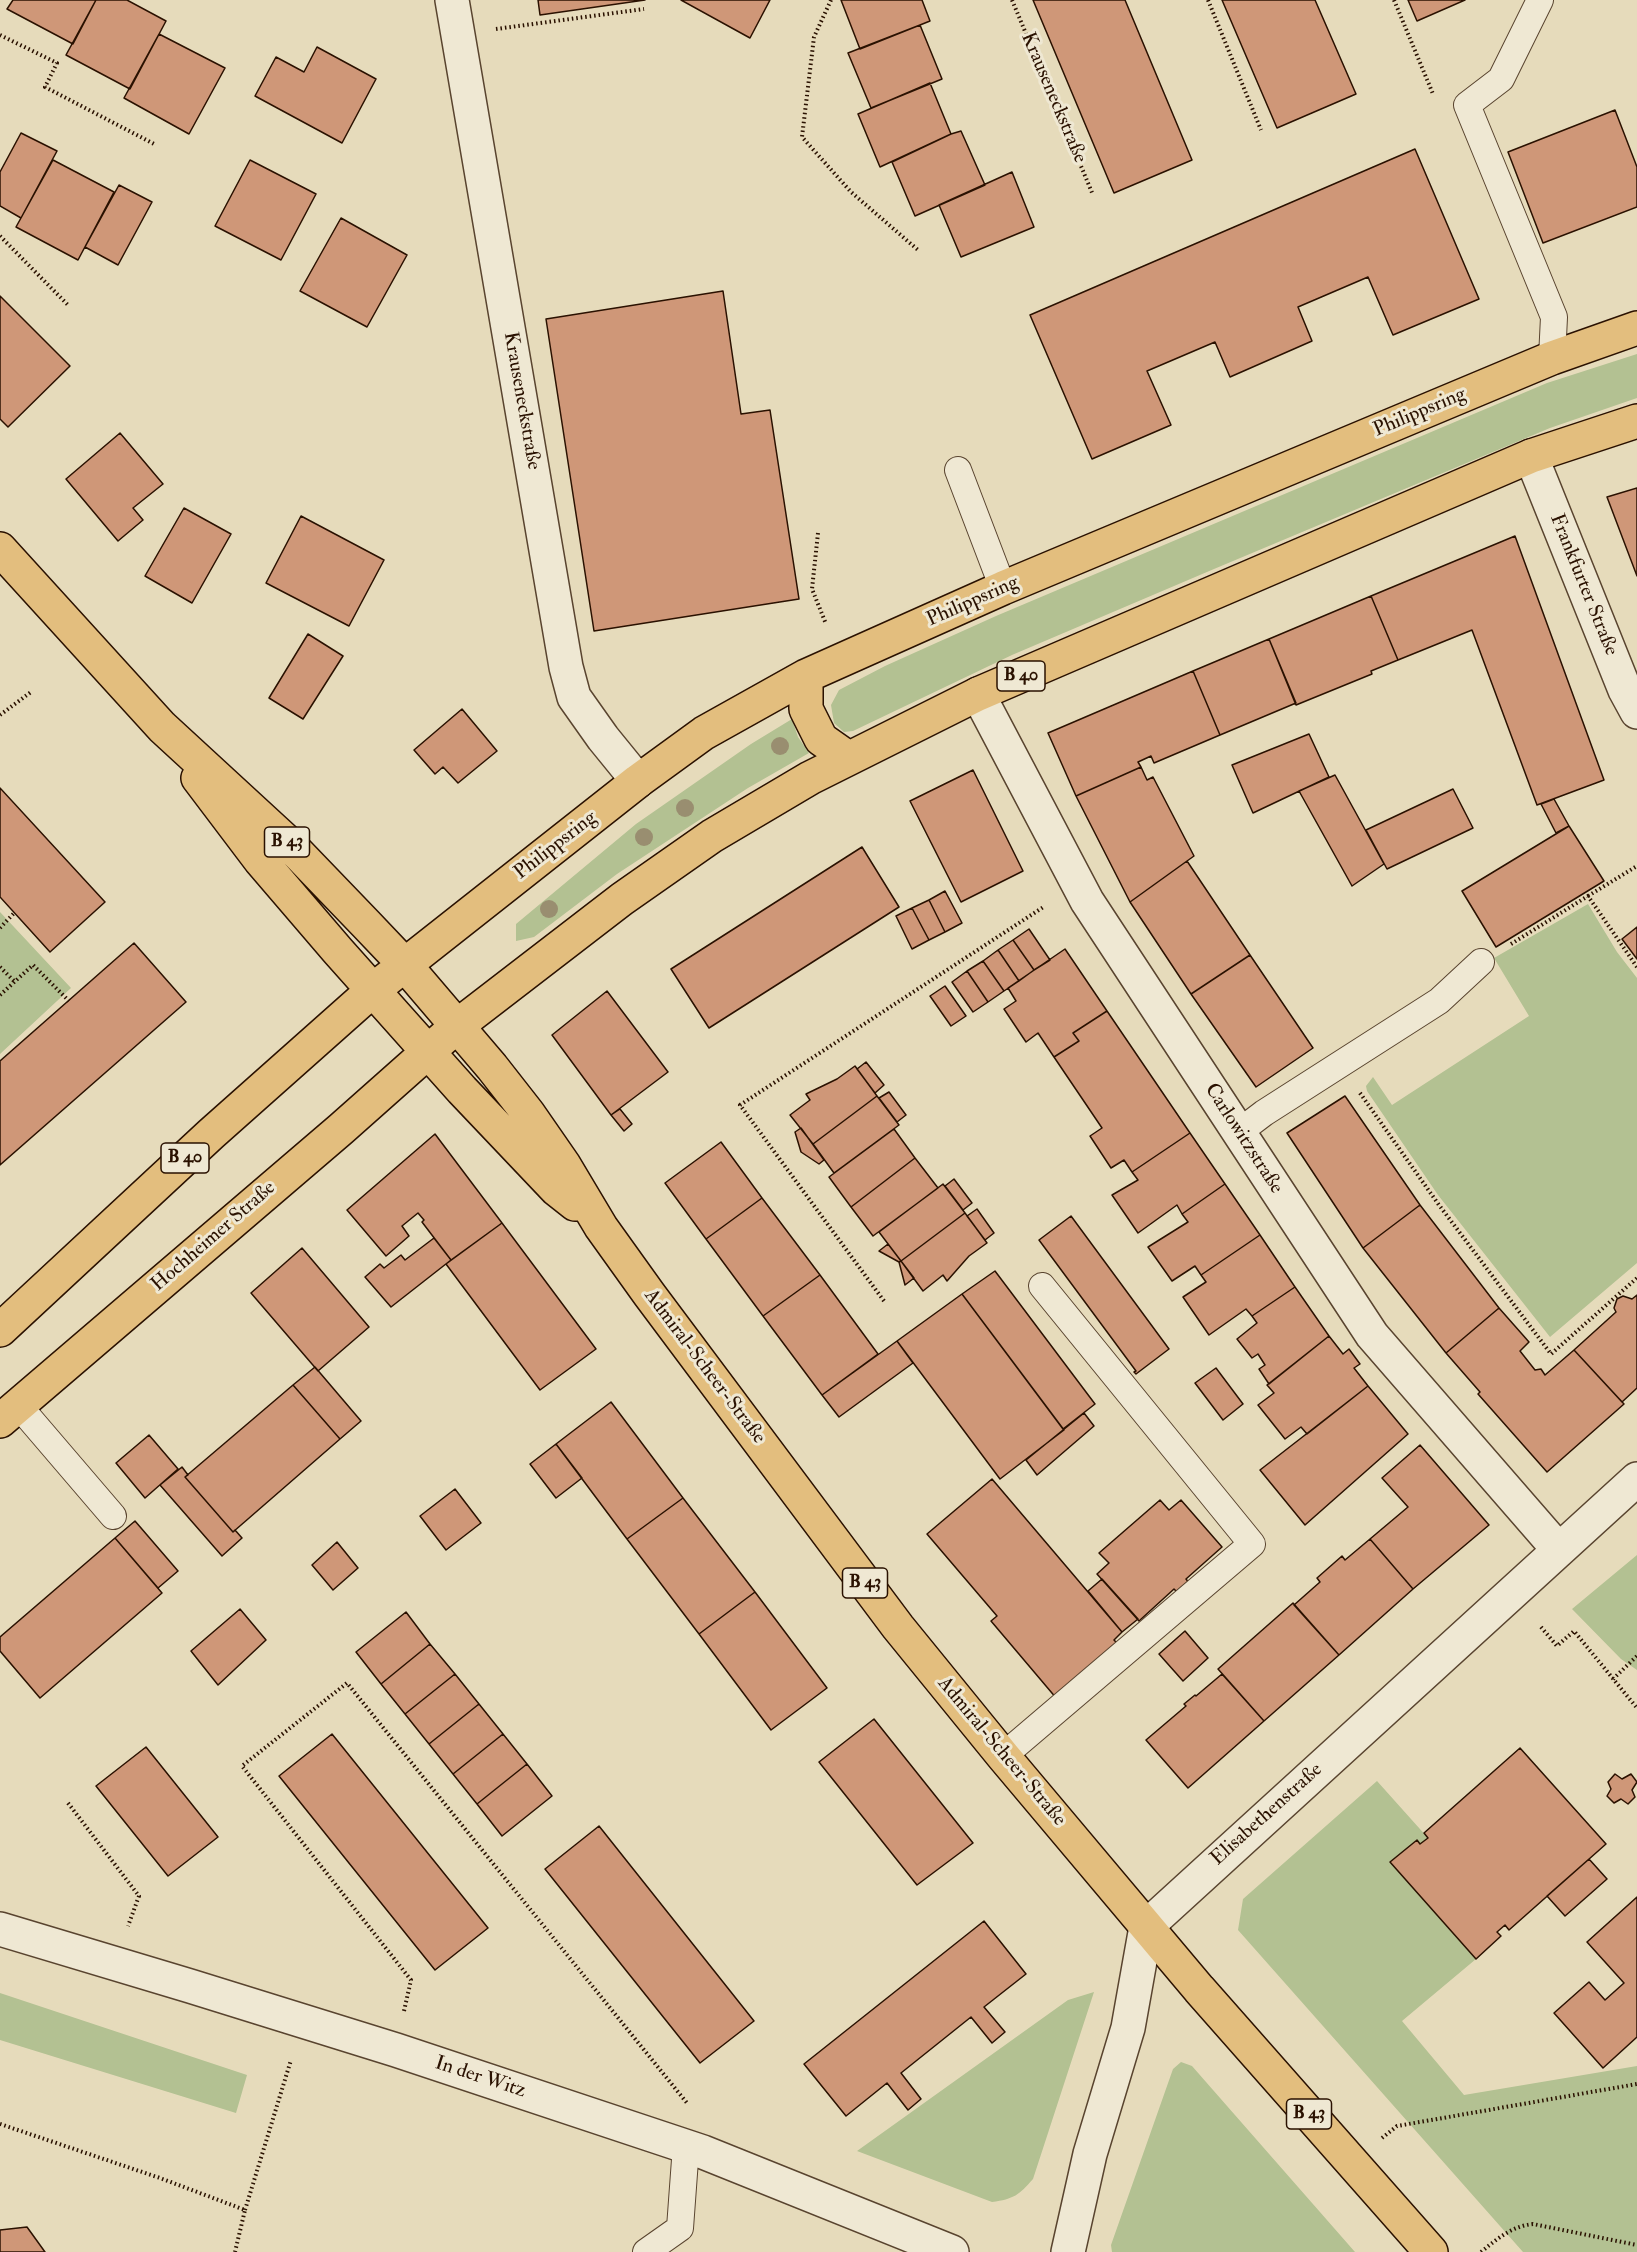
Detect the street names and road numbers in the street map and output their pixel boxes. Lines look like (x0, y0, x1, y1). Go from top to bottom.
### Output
street label: Krauseneckstraße (1015, 29, 1091, 167)
street label: Krauseneckstraße (497, 330, 545, 472)
street label: Philippsring (1370, 383, 1470, 443)
street label: Frankfurter Straße (1544, 511, 1622, 659)
street label: Philippsring (923, 571, 1023, 633)
road number: B 40 (997, 661, 1045, 691)
street label: Philippsring (510, 806, 602, 886)
road number: B 43 (264, 827, 310, 857)
street label: Carlowitzstraße (1198, 1079, 1288, 1199)
road number: B 40 (161, 1143, 209, 1173)
street label: Hochheimer Straße (147, 1177, 281, 1297)
street label: Admiral-Scheer-Straße (638, 1285, 770, 1449)
road number: B 43 (842, 1568, 888, 1598)
street label: Admiral-Scheer-Straße (932, 1673, 1070, 1831)
street label: Elisabethenstraße (1206, 1759, 1328, 1871)
street label: In der Witz (432, 2052, 528, 2104)
road number: B 43 (1286, 2099, 1332, 2129)

